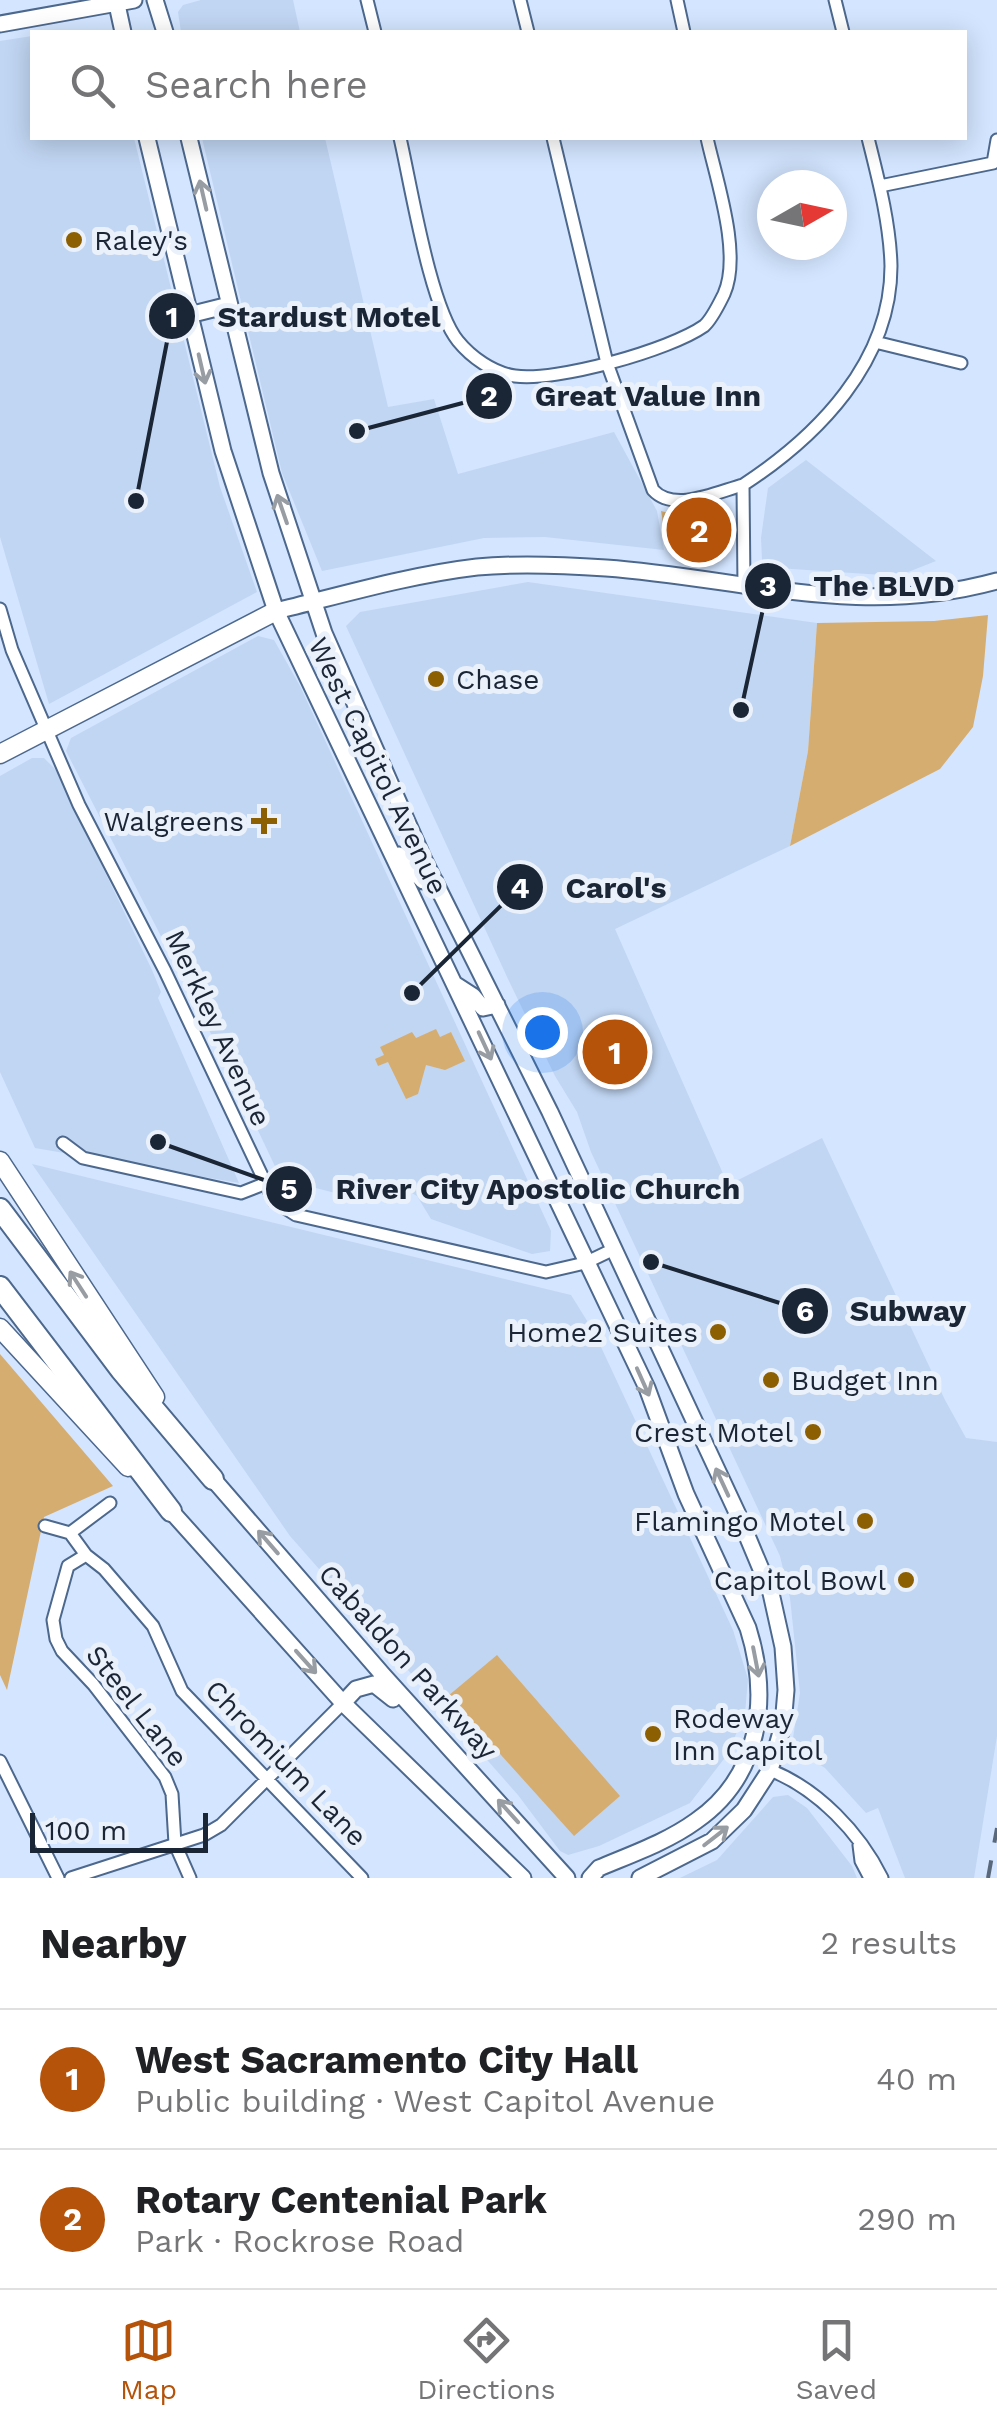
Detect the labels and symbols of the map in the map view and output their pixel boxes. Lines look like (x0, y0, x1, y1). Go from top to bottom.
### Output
north arrow (757, 170, 847, 260)
one-way arrow (193, 180, 211, 212)
place label: Raley's (94, 224, 188, 257)
marker: Raley's (63, 229, 85, 251)
callout: Stardust Motel (147, 286, 460, 346)
text: 1 (166, 299, 178, 334)
text: Stardust Motel (217, 299, 441, 334)
one-way arrow (194, 352, 212, 384)
callout: Great Value Inn (464, 366, 781, 426)
text: 2 (480, 378, 498, 413)
text: Great Value Inn (535, 378, 761, 413)
pin: 2 (666, 492, 732, 568)
one-way arrow (272, 494, 290, 526)
callout: The BLVD (743, 556, 975, 616)
text: 3 (759, 568, 777, 603)
text: The BLVD (813, 568, 955, 603)
street label: West Capitol Avenue (301, 632, 455, 900)
place label: Chase (456, 663, 539, 696)
marker: Chase (425, 668, 447, 690)
place label: Walgreens (104, 805, 244, 838)
marker: Walgreens (253, 810, 275, 832)
callout: Carol's (495, 857, 686, 917)
text: 4 (510, 870, 530, 905)
text: Carol's (566, 870, 666, 905)
street label: Merkley Avenue (158, 925, 278, 1131)
your location (517, 1007, 568, 1058)
pin: 1 (582, 1014, 648, 1090)
one-way arrow (476, 1030, 495, 1060)
callout: River City Apostolic Church (264, 1159, 761, 1219)
text: 5 (280, 1171, 298, 1206)
text: River City Apostolic Church (336, 1171, 740, 1206)
one-way arrow (68, 1270, 89, 1298)
callout: Subway (780, 1281, 986, 1341)
text: 6 (796, 1293, 814, 1328)
text: Subway (850, 1293, 966, 1328)
place label: Home2 Suites (507, 1316, 698, 1349)
marker: Home2 Suites (707, 1321, 729, 1343)
place label: Budget Inn (791, 1364, 939, 1397)
one-way arrow (635, 1366, 654, 1396)
marker: Budget Inn (760, 1369, 782, 1391)
place label: Crest Motel (634, 1416, 793, 1449)
marker: Crest Motel (802, 1421, 824, 1443)
one-way arrow (712, 1467, 731, 1497)
place label: Flamingo Motel (634, 1505, 845, 1538)
marker: Flamingo Motel (854, 1510, 876, 1532)
one-way arrow (256, 1530, 279, 1555)
street label: Cabaldon Parkway (312, 1558, 505, 1767)
place label: Capitol Bowl (714, 1564, 886, 1597)
marker: Capitol Bowl (895, 1569, 917, 1591)
street label: Steel Lane (79, 1639, 195, 1773)
one-way arrow (748, 1645, 767, 1677)
one-way arrow (295, 1649, 318, 1674)
street label: Chromium Lane (198, 1673, 374, 1853)
place label: Rodeway Inn Capitol (673, 1702, 823, 1767)
marker: Rodeway Inn Capitol (642, 1723, 664, 1745)
one-way arrow (498, 1799, 520, 1825)
scale bar (30, 1808, 208, 1852)
one-way arrow (702, 1826, 729, 1847)

